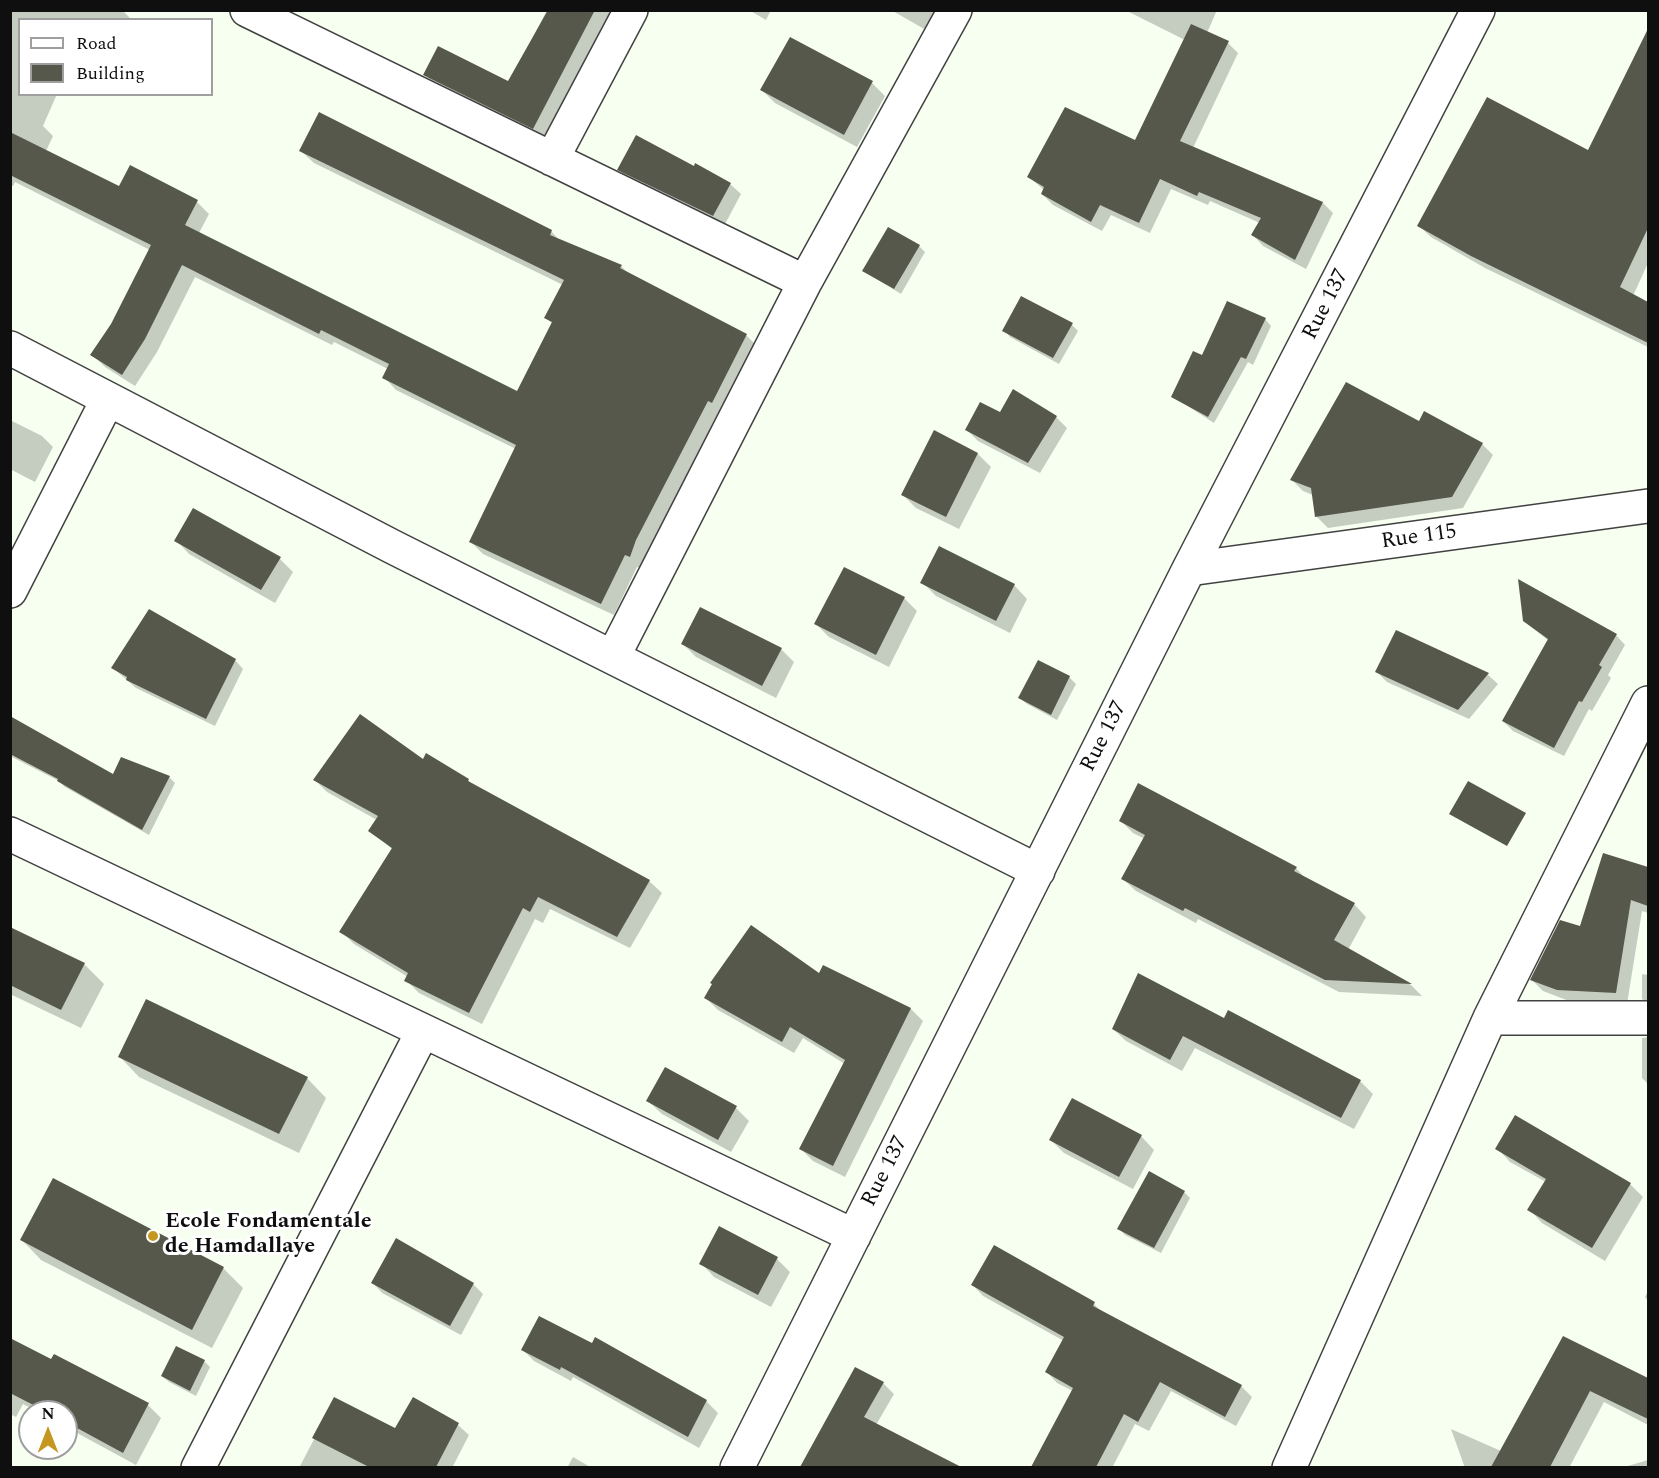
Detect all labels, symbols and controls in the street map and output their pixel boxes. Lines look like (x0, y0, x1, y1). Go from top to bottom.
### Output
legend (18, 18, 213, 96)
text: Road (76, 30, 117, 57)
text: Building (76, 60, 145, 87)
street label: Rue 137 (1298, 265, 1356, 345)
street label: Rue 115 (1380, 520, 1458, 556)
street label: Rue 137 (1076, 697, 1134, 777)
street label: Rue 137 (857, 1132, 915, 1212)
place label: Ecole Fondamentale de Hamdallaye (165, 1210, 372, 1262)
marker: Ecole Fondamentale de Hamdallaye (146, 1229, 160, 1243)
north arrow (18, 1400, 78, 1460)
text: N (41, 1402, 55, 1426)

